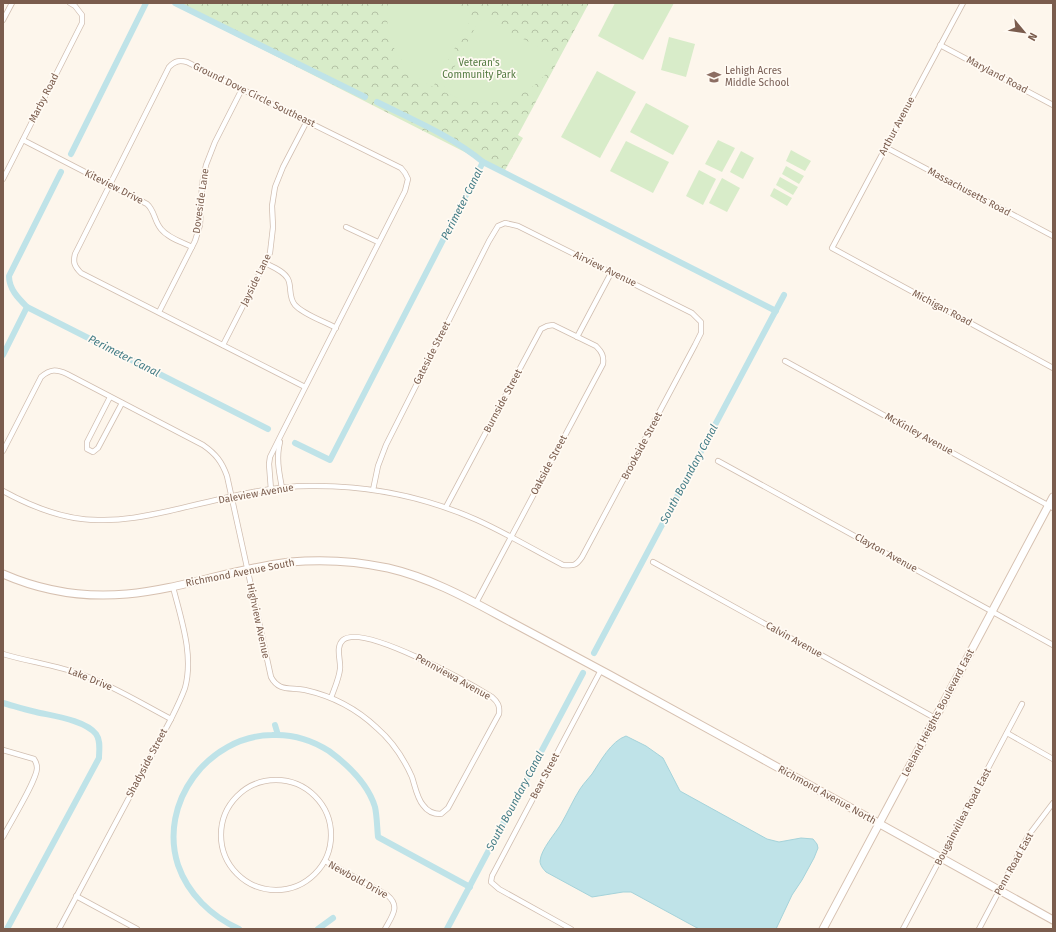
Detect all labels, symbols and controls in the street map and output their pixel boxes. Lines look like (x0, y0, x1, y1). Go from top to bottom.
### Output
north arrow (1004, 12, 1044, 52)
text: N (1025, 30, 1040, 43)
street label: Maryland Road (964, 54, 1030, 96)
park label: Veteran's Community Park (442, 57, 517, 81)
street label: Ground Dove Circle Southeast (191, 60, 317, 130)
place label: Lehigh Acres Middle School (725, 65, 789, 89)
school or university icon: Lehigh Acres Middle School (706, 69, 722, 85)
street label: Marby Road (26, 71, 62, 125)
street label: Arthur Avenue (877, 95, 917, 157)
street label: Massachusetts Road (926, 165, 1012, 219)
water label: Perimeter Canal (438, 166, 486, 242)
street label: Kiteview Drive (83, 167, 145, 207)
street label: Doveside Lane (190, 168, 212, 234)
street label: Airview Avenue (572, 249, 638, 289)
street label: Jayside Lane (238, 252, 274, 308)
street label: Michigan Road (910, 287, 974, 329)
street label: Gateside Street (411, 319, 453, 387)
water label: Perimeter Canal (86, 332, 162, 380)
street label: Burnside Street (481, 367, 525, 435)
street label: Brookside Street (619, 410, 665, 482)
street label: McKinley Avenue (883, 410, 955, 458)
water label: South Boundary Canal (657, 422, 721, 527)
street label: Oakside Street (528, 433, 570, 497)
street label: Daleview Avenue (217, 481, 295, 507)
street label: Clayton Avenue (853, 531, 919, 575)
street label: Richmond Avenue South (184, 557, 296, 589)
street label: Highview Avenue (244, 582, 272, 660)
street label: Calvin Avenue (763, 619, 825, 661)
street label: Leeland Heights Boulevard East (899, 647, 977, 779)
street label: Pennviewa Avenue (413, 651, 493, 703)
street label: Lake Drive (66, 665, 114, 693)
street label: Shadyside Street (124, 726, 170, 799)
water label: South Boundary Canal (483, 749, 547, 854)
street label: Bear Street (528, 751, 562, 801)
street label: Richmond Avenue North (776, 763, 878, 827)
street label: Bougainvillea Road East (932, 766, 994, 868)
street label: Penn Road East (992, 830, 1036, 897)
street label: Newbold Drive (326, 859, 390, 901)

